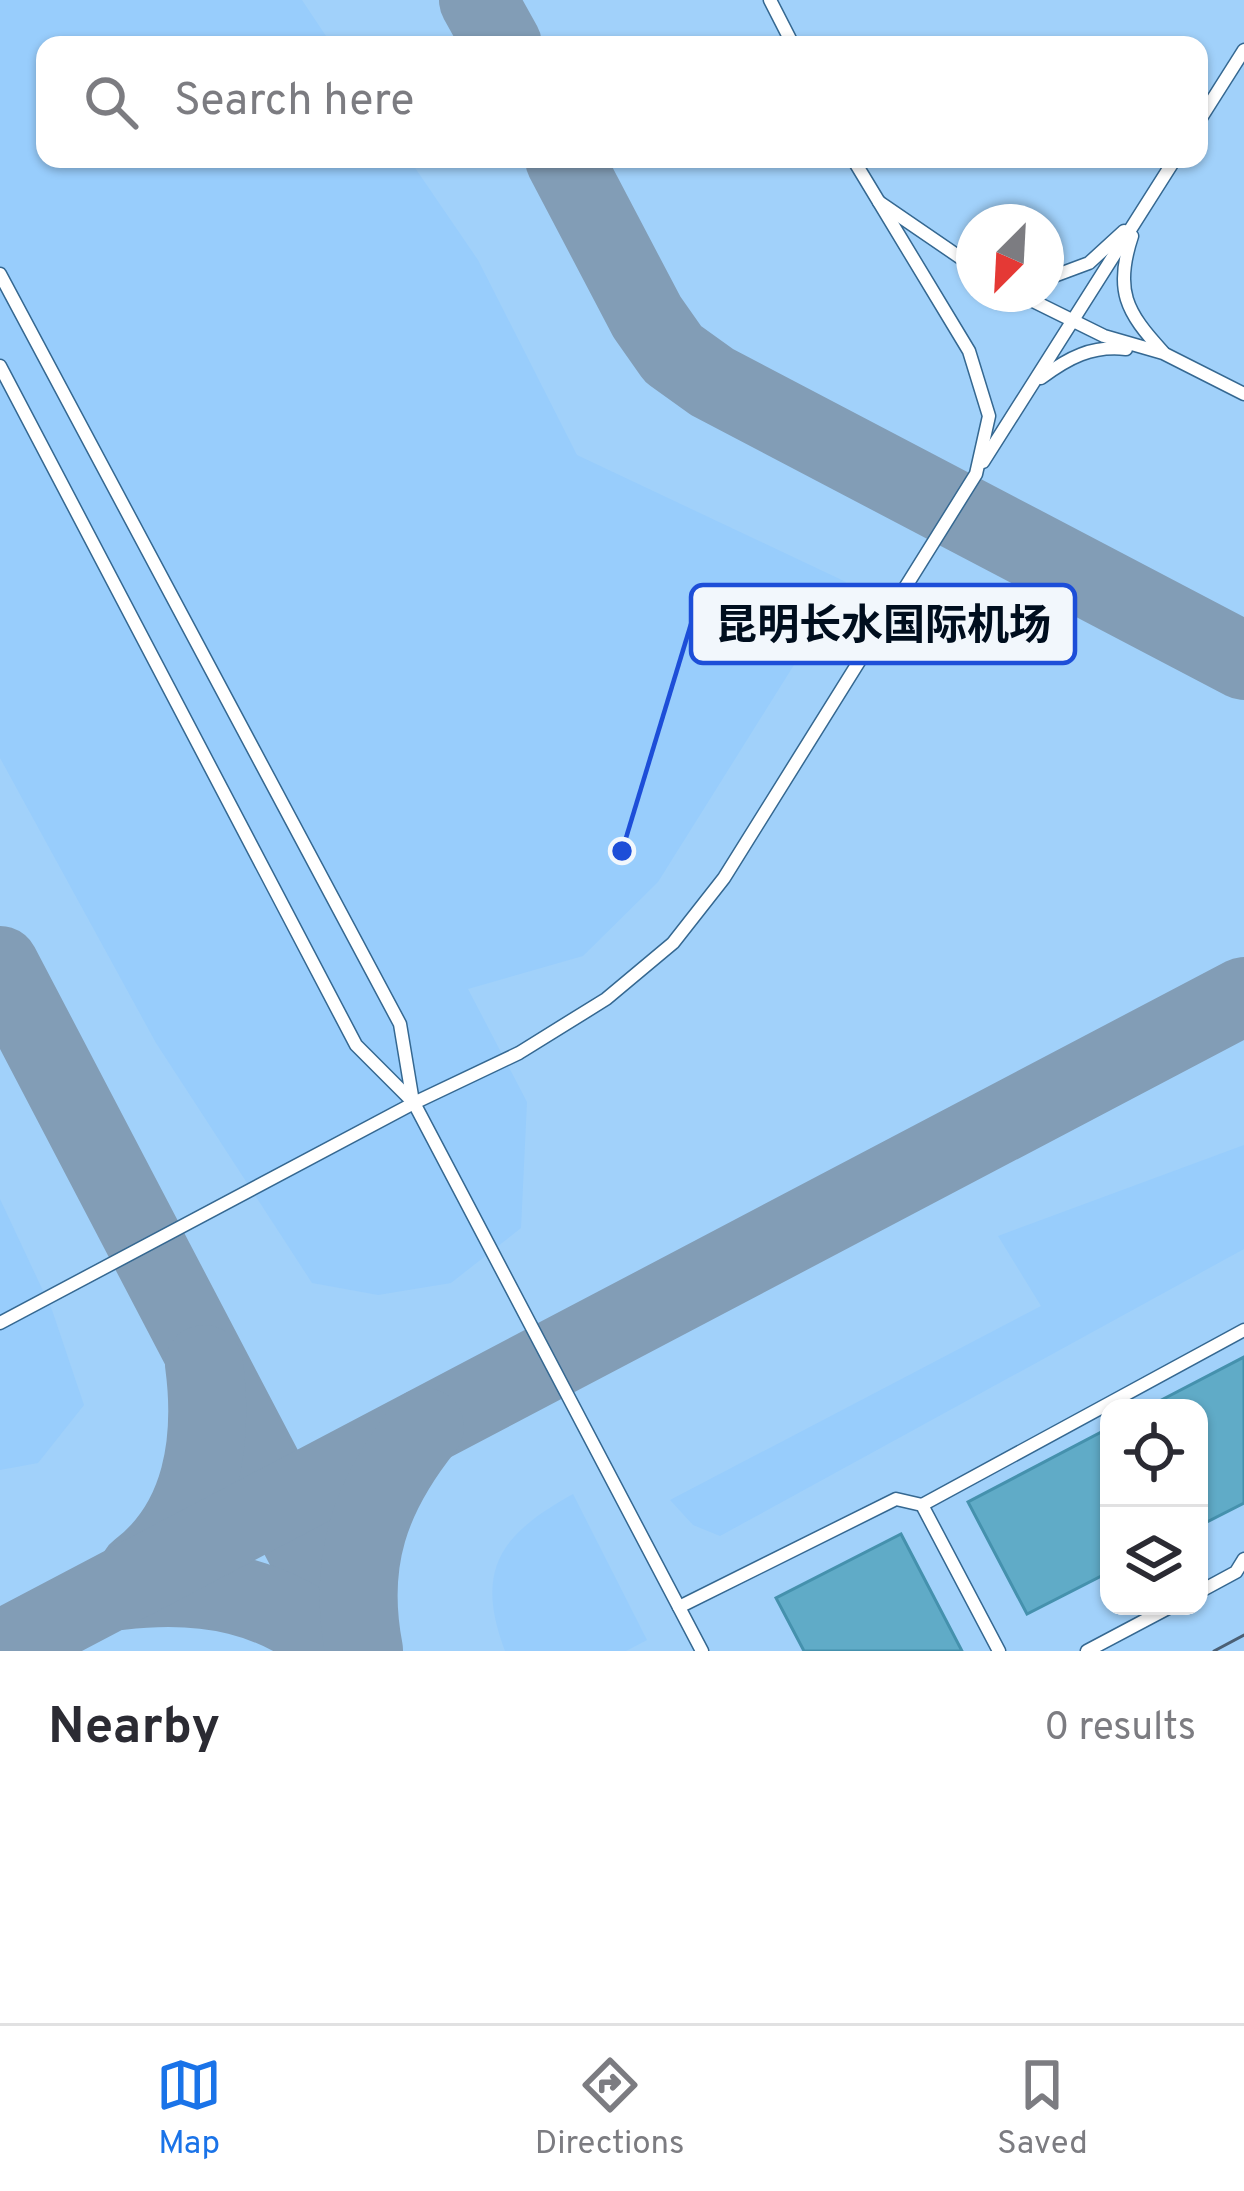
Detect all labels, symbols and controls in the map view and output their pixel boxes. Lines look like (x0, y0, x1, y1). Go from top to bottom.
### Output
search box (36, 36, 1208, 168)
icon: search (78, 69, 144, 135)
text: Search here (174, 74, 414, 131)
north arrow (956, 204, 1064, 312)
callout: 昆明长水国际机场 (691, 585, 1075, 663)
text: 昆明长水国际机场 (715, 602, 1051, 655)
map controls (1100, 1399, 1208, 1615)
button: locate (1100, 1399, 1208, 1507)
button: layers (1100, 1507, 1208, 1615)
text: Nearby (48, 1697, 220, 1762)
text: 0 results (1044, 1705, 1196, 1754)
tab: Map (156, 2052, 222, 2166)
tab: Directions (535, 2052, 685, 2166)
tab: Saved (997, 2052, 1088, 2166)

